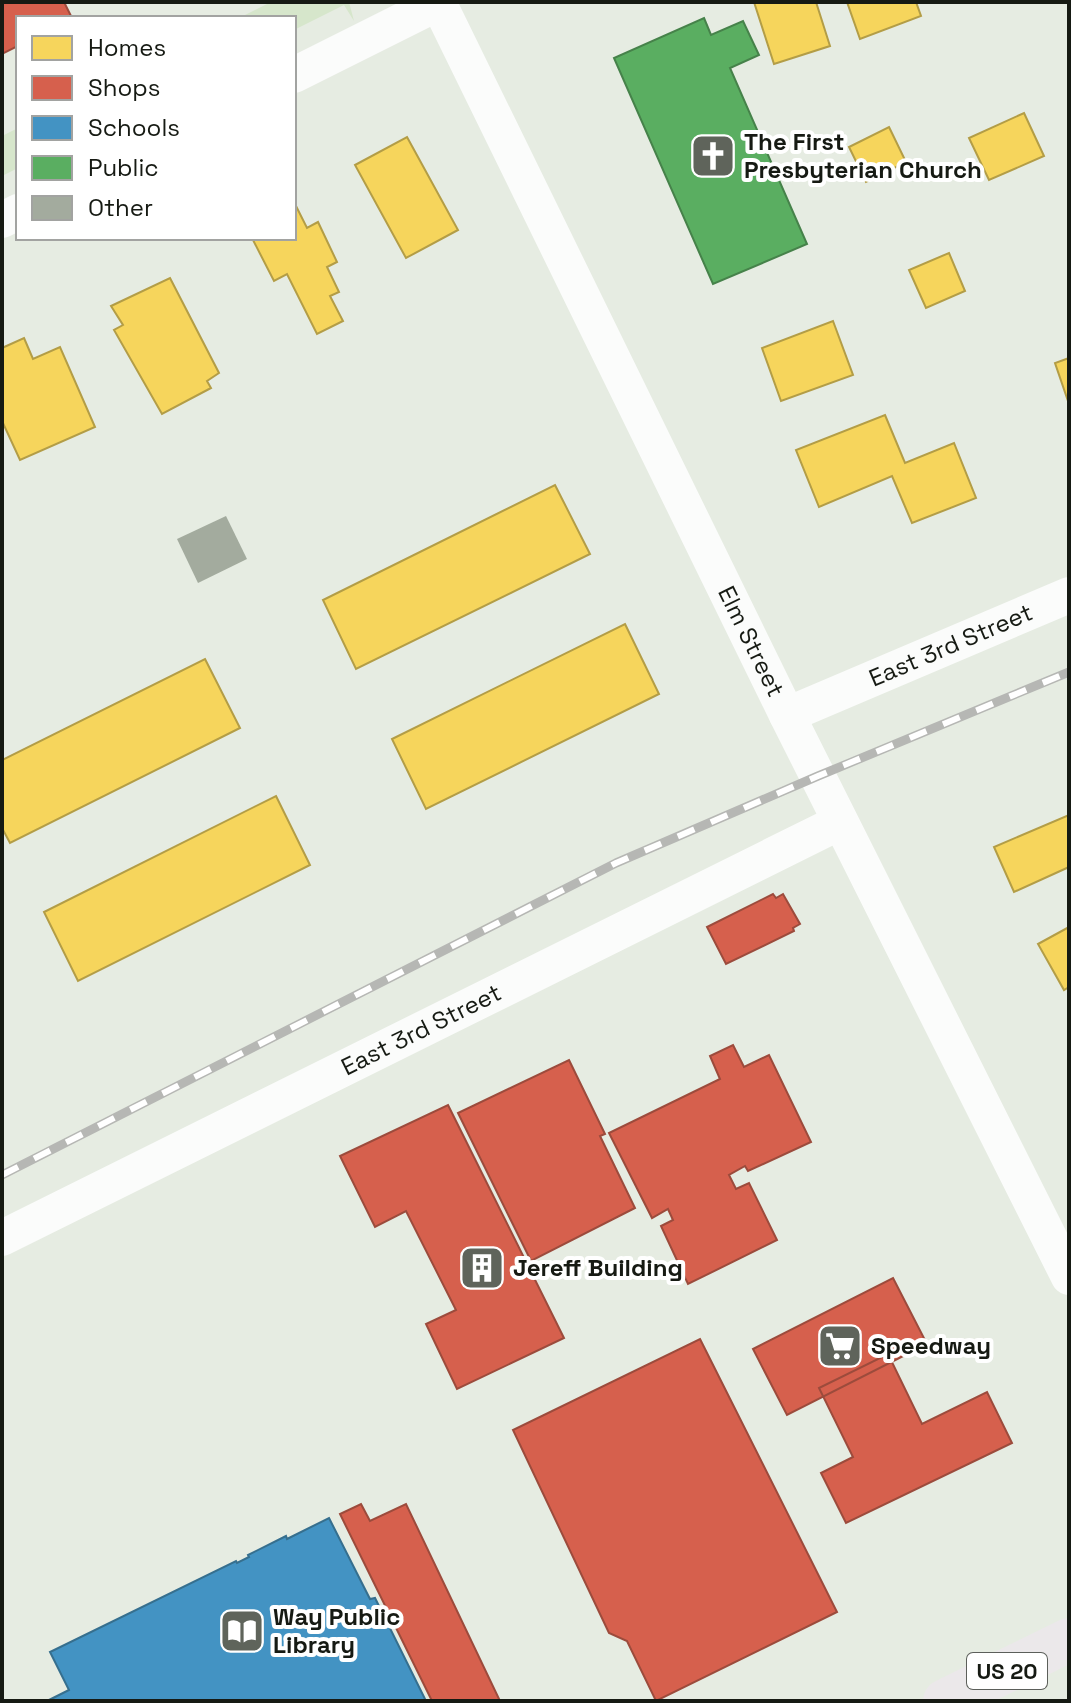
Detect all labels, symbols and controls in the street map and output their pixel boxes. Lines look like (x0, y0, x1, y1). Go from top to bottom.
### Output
legend (16, 16, 296, 240)
text: Homes (88, 32, 166, 63)
text: Shops (88, 72, 160, 103)
text: Schools (88, 112, 180, 143)
place label: The First Presbyterian Church (744, 126, 982, 185)
church icon: The First Presbyterian Church (689, 132, 737, 180)
text: Public (88, 152, 159, 183)
text: Other (88, 192, 153, 223)
street label: Elm Street (711, 581, 792, 702)
street label: East 3rd Street (864, 596, 1037, 693)
street label: East 3rd Street (336, 977, 506, 1082)
building icon: Jereff Building (458, 1244, 506, 1292)
place label: Jereff Building (513, 1252, 683, 1283)
supermarket icon: Speedway (816, 1322, 864, 1370)
place label: Speedway (871, 1330, 991, 1361)
place label: Way Public Library (273, 1601, 400, 1660)
library icon: Way Public Library (218, 1607, 266, 1655)
road number: US 20 (967, 1653, 1047, 1689)

